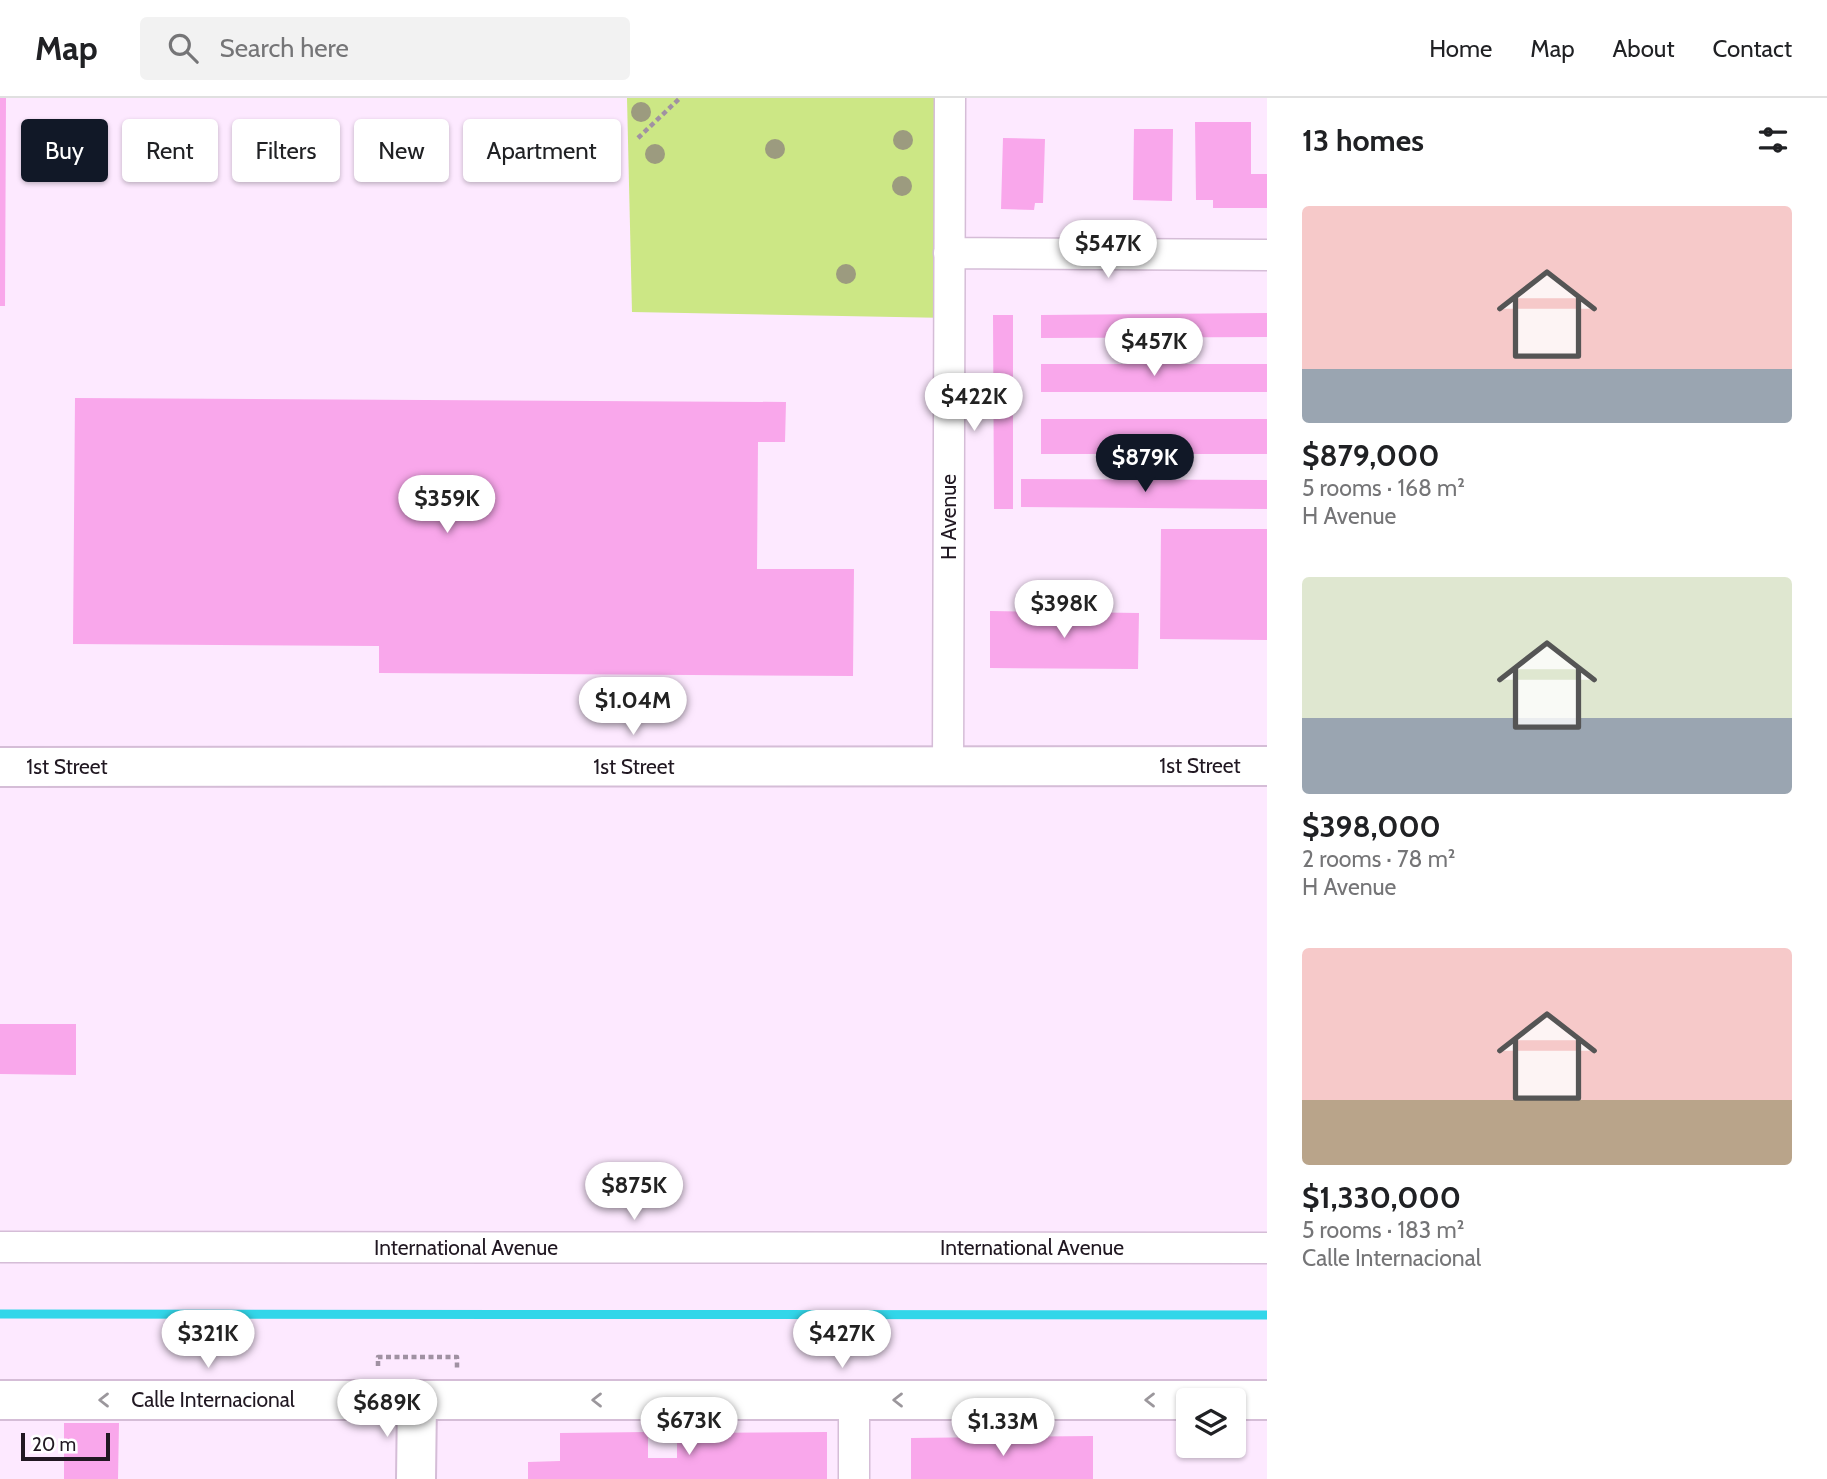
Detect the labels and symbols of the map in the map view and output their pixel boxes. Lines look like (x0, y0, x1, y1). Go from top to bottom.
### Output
pin: $547K (1059, 220, 1157, 280)
pin: $457K (1105, 318, 1203, 378)
pin: $422K (925, 374, 1023, 433)
pin: $879K (1096, 434, 1194, 494)
street label: H Avenue (936, 474, 961, 560)
pin: $359K (398, 476, 496, 535)
pin: $398K (1015, 580, 1113, 640)
pin: $1.04M (576, 678, 690, 737)
street label: 1st Street (1159, 753, 1241, 778)
street label: 1st Street (26, 754, 108, 779)
street label: 1st Street (593, 754, 675, 779)
pin: $875K (585, 1162, 683, 1222)
street label: International Avenue (374, 1235, 558, 1260)
street label: International Avenue (940, 1235, 1124, 1260)
pin: $321K (159, 1310, 257, 1370)
pin: $427K (793, 1310, 891, 1370)
pin: $689K (338, 1380, 436, 1439)
street label: Calle Internacional (131, 1387, 295, 1412)
one-way arrow (98, 1392, 108, 1408)
one-way arrow (591, 1392, 601, 1408)
one-way arrow (892, 1392, 903, 1408)
one-way arrow (1144, 1392, 1155, 1408)
pin: $673K (640, 1398, 738, 1457)
pin: $1.33M (946, 1398, 1060, 1458)
scale bar (21, 1430, 110, 1462)

